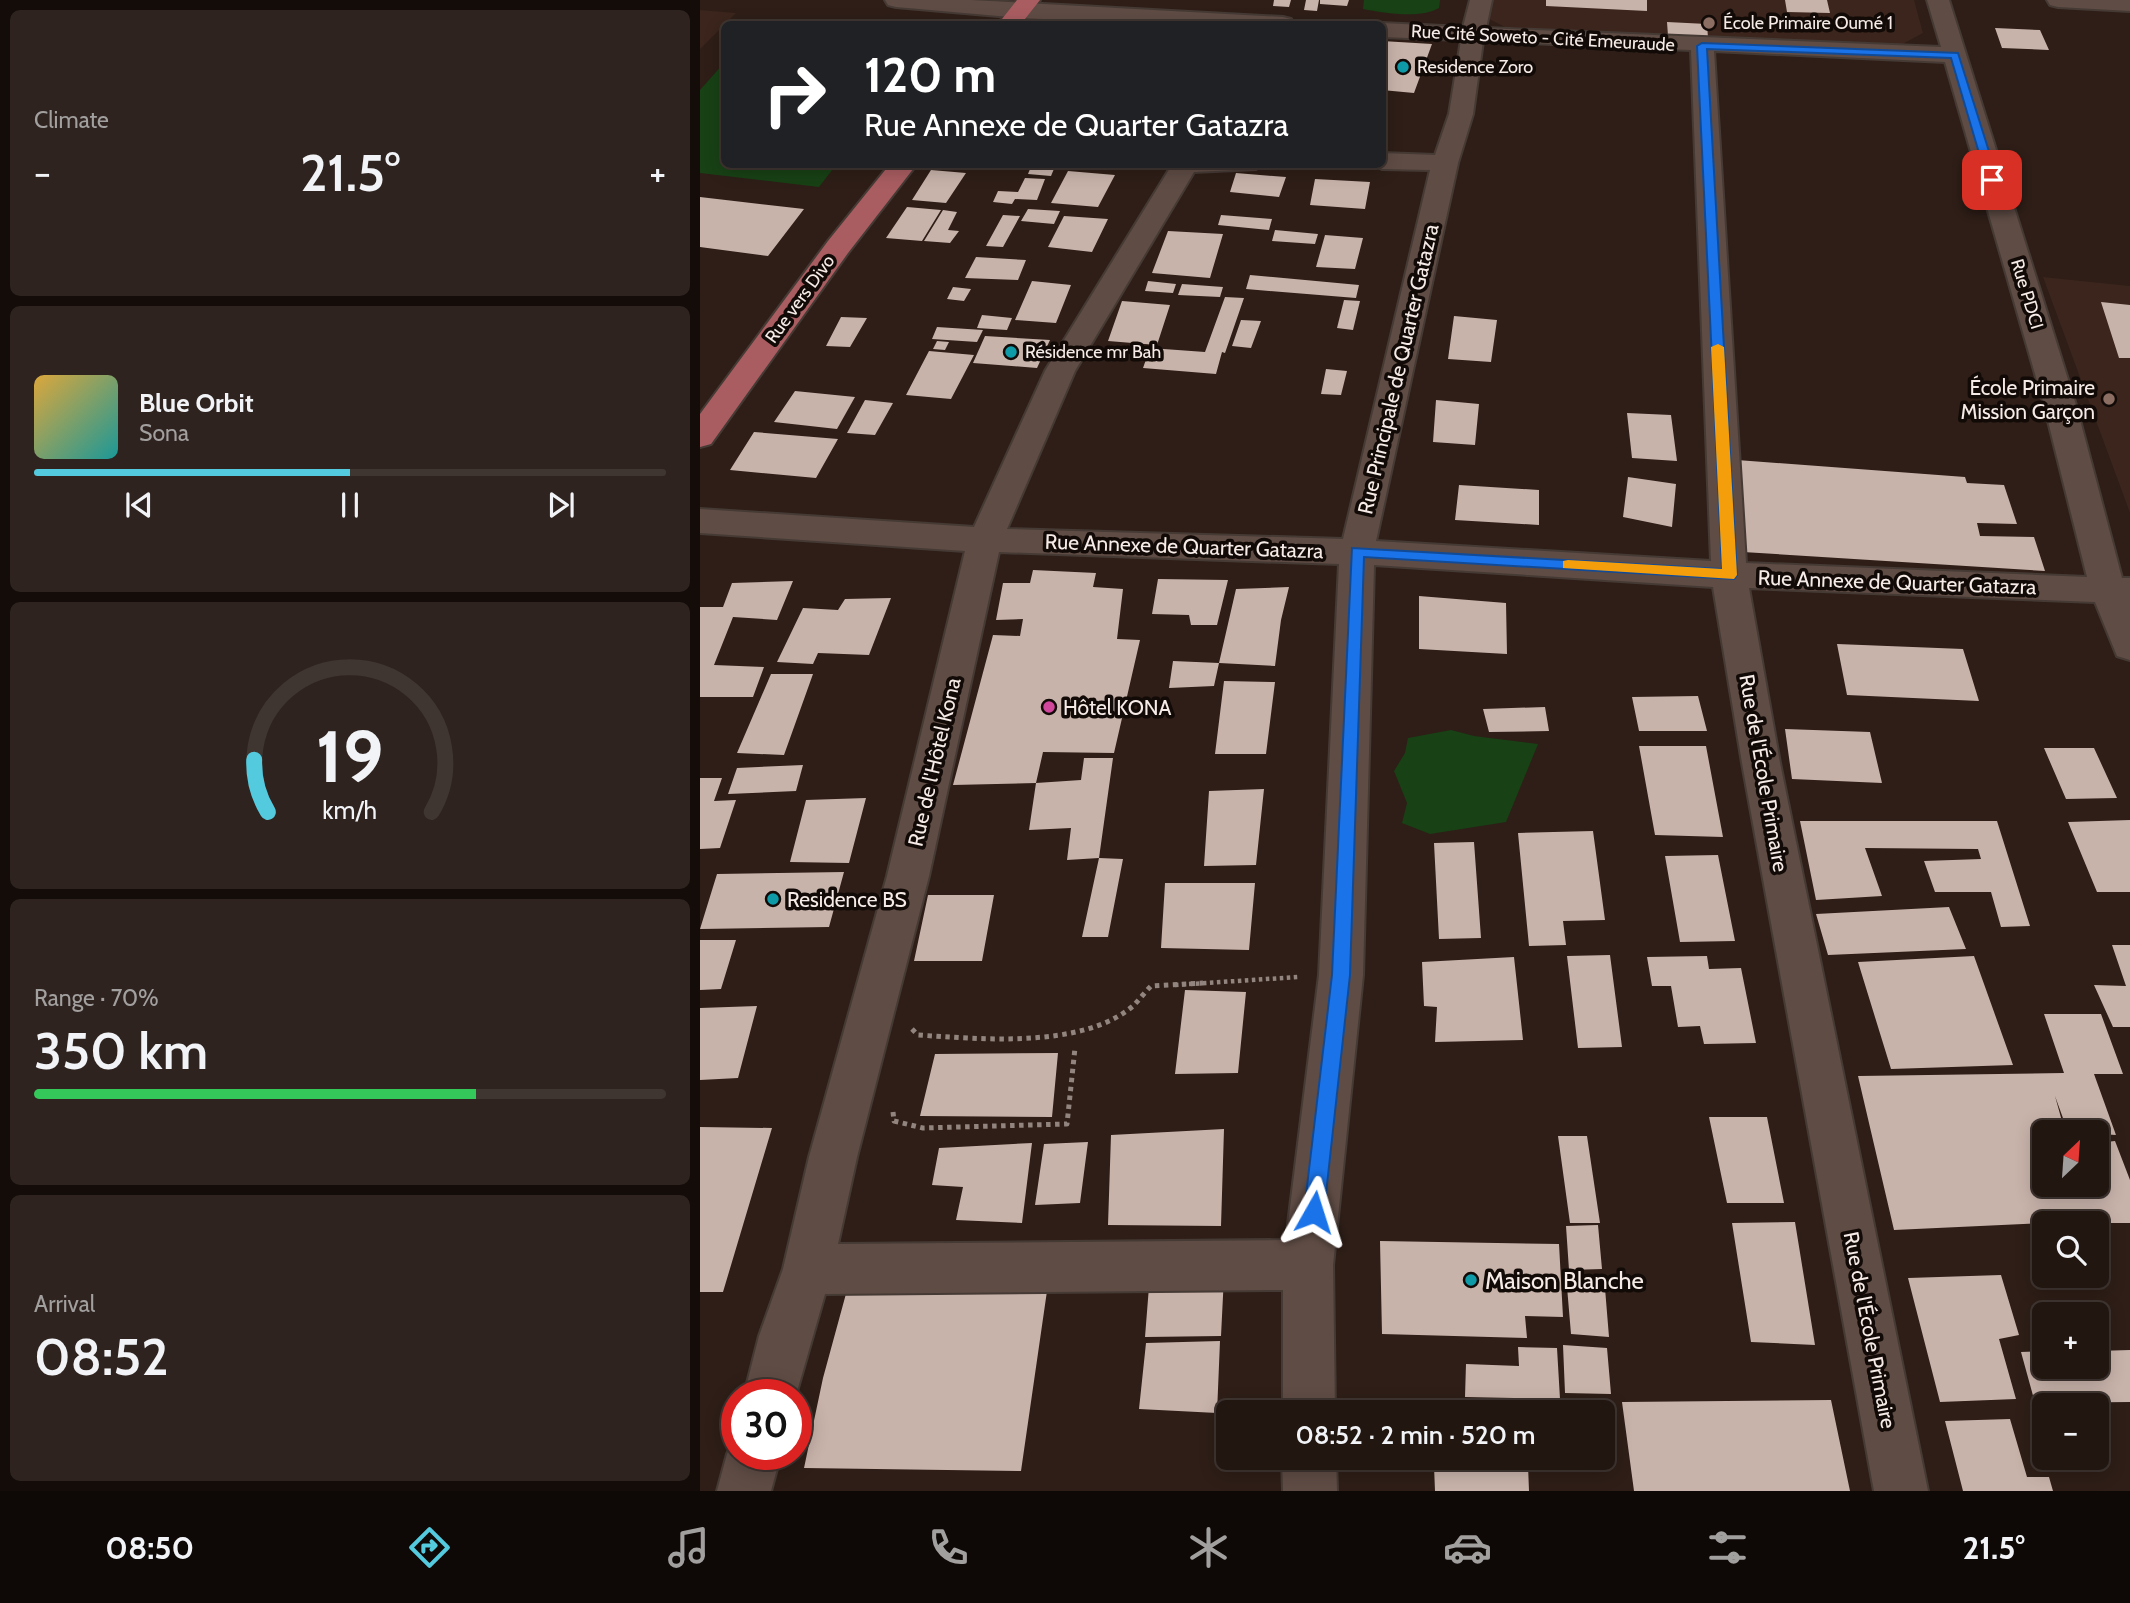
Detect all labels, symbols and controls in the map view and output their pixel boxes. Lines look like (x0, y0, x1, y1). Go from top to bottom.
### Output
place label: École Primaire Oumé 1 (1723, 12, 1893, 34)
marker: École Primaire Oumé 1 (1701, 15, 1717, 31)
street label: Rue Cité Soweto - Cité Emeuraude (1411, 20, 1675, 56)
text: 120 m (864, 45, 996, 104)
icon: right (749, 49, 840, 140)
place label: Residence Zoro (1417, 56, 1533, 78)
marker: Residence Zoro (1395, 59, 1411, 75)
text: Rue Annexe de Quarter Gatazra (864, 105, 1289, 144)
text: Climate (34, 106, 109, 134)
text: 21.5° (300, 141, 400, 204)
text: − (34, 149, 51, 196)
text: + (649, 149, 666, 196)
pin (1962, 150, 2022, 210)
icon: arrive (1973, 161, 2011, 199)
street label: Rue Principale de Quarter Gatazra (1352, 221, 1444, 517)
street label: Rue vers Divo (761, 250, 839, 347)
street label: Rue PDCI (2006, 256, 2048, 332)
place label: Résidence mr Bah (1025, 341, 1161, 363)
marker: Résidence mr Bah (1003, 344, 1019, 360)
place label: École Primaire Mission Garçon (1961, 375, 2095, 424)
text: Blue Orbit (139, 387, 254, 419)
marker: École Primaire Mission Garçon (2101, 391, 2117, 407)
text: Sona (139, 419, 189, 447)
icon: previous (120, 486, 158, 524)
icon: pause (331, 486, 369, 524)
icon: next (542, 486, 580, 524)
street label: Rue Annexe de Quarter Gatazra (1044, 529, 1324, 563)
street label: Rue Annexe de Quarter Gatazra (1757, 565, 2037, 599)
street label: Rue de l'École Primaire (1734, 672, 1794, 874)
street label: Rue de l'Hôtel Kona (902, 675, 966, 849)
place label: Hôtel KONA (1063, 695, 1172, 720)
marker: Hôtel KONA (1041, 699, 1057, 715)
text: 19 (316, 712, 384, 800)
text: km/h (323, 794, 377, 824)
place label: Residence BS (787, 887, 907, 912)
marker: Residence BS (765, 891, 781, 907)
text: Range · 70% (34, 984, 159, 1012)
text: 350 km (34, 1019, 208, 1082)
north arrow (2032, 1120, 2109, 1197)
map controls (2032, 1120, 2109, 1470)
position arrow (1277, 1175, 1351, 1249)
button: search (2032, 1211, 2109, 1288)
street label: Rue de l'École Primaire (1839, 1229, 1901, 1431)
place label: Maison Blanche (1485, 1266, 1644, 1295)
marker: Maison Blanche (1463, 1272, 1479, 1288)
text: Arrival (34, 1290, 95, 1318)
button: + (2032, 1302, 2109, 1379)
text: 08:52 (34, 1325, 169, 1388)
speed limit sign: 30 (721, 1379, 812, 1470)
button: − (2032, 1393, 2109, 1470)
text: 08:52 · 2 min · 520 m (1295, 1419, 1536, 1451)
icon: directions (405, 1523, 454, 1572)
icon: music (664, 1523, 713, 1572)
icon: phone (924, 1523, 973, 1572)
icon: climate (1184, 1523, 1233, 1572)
icon: car (1443, 1523, 1492, 1572)
icon: filters (1703, 1523, 1752, 1572)
text: 08:50 (105, 1528, 194, 1567)
text: 21.5° (1962, 1528, 2025, 1567)

